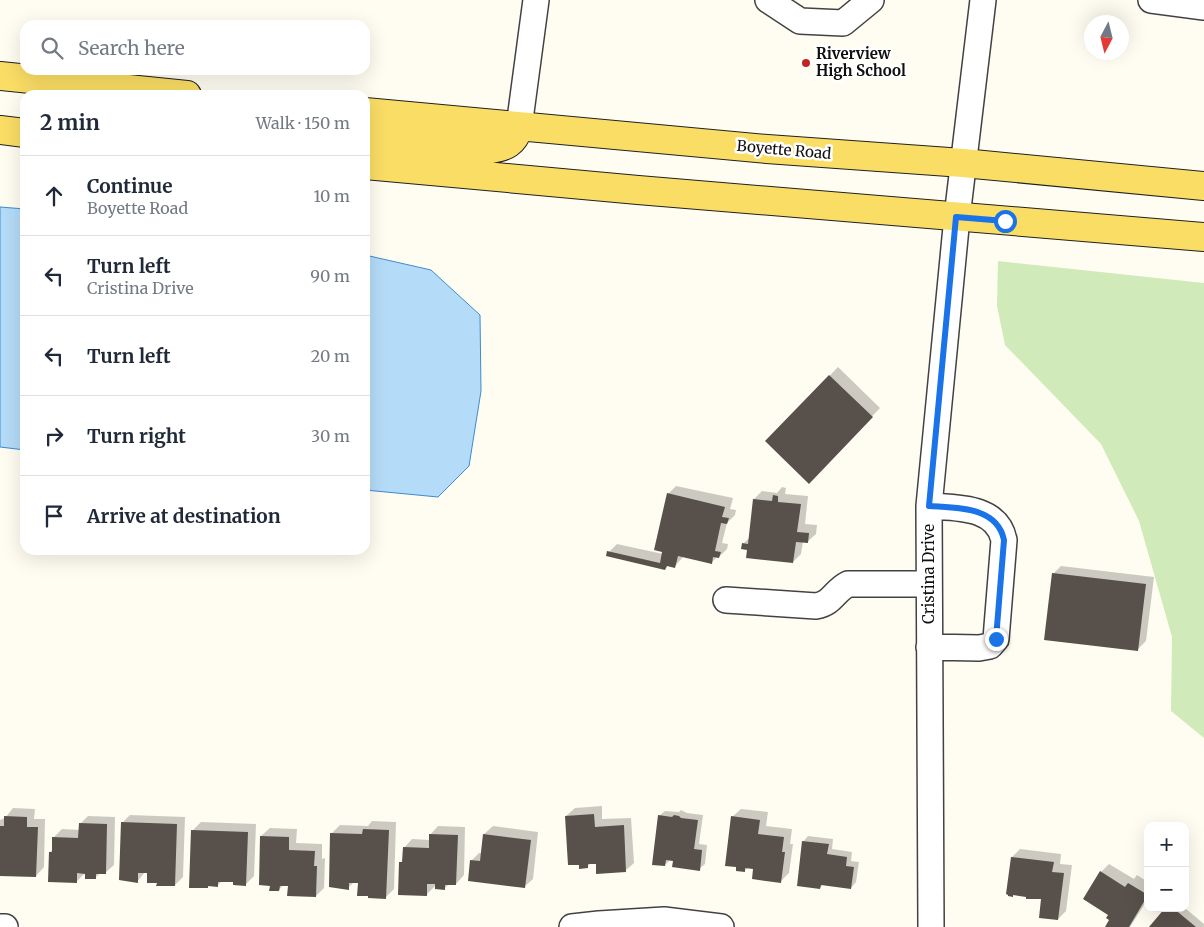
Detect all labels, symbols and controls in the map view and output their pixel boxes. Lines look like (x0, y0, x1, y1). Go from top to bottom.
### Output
north arrow (1084, 15, 1129, 60)
search box (20, 20, 370, 75)
icon: search (38, 34, 66, 62)
text: Search here (78, 36, 185, 60)
place label: Riverview High School (816, 44, 906, 80)
marker: Riverview High School (800, 57, 812, 69)
text: 2 min (40, 109, 100, 136)
text: Walk · 150 m (256, 113, 350, 133)
street label: Boyette Road (736, 136, 832, 163)
text: Continue (87, 174, 173, 198)
icon: ahead (40, 182, 68, 210)
text: 10 m (313, 186, 350, 206)
text: Boyette Road (87, 198, 188, 218)
route start (994, 210, 1017, 233)
text: Turn left (87, 254, 171, 278)
icon: left (40, 262, 68, 290)
text: 90 m (310, 266, 350, 286)
text: Cristina Drive (87, 278, 194, 298)
icon: left (40, 342, 68, 370)
text: Turn left (87, 344, 171, 368)
text: 20 m (311, 346, 350, 366)
icon: right (40, 422, 68, 450)
text: Turn right (87, 424, 186, 448)
text: 30 m (311, 426, 350, 446)
icon: arrive (40, 502, 68, 530)
text: Arrive at destination (87, 504, 281, 528)
street label: Cristina Drive (919, 524, 938, 624)
route end (985, 628, 1008, 651)
map controls (1144, 822, 1189, 912)
button: + (1144, 822, 1189, 867)
button: − (1144, 867, 1189, 912)

